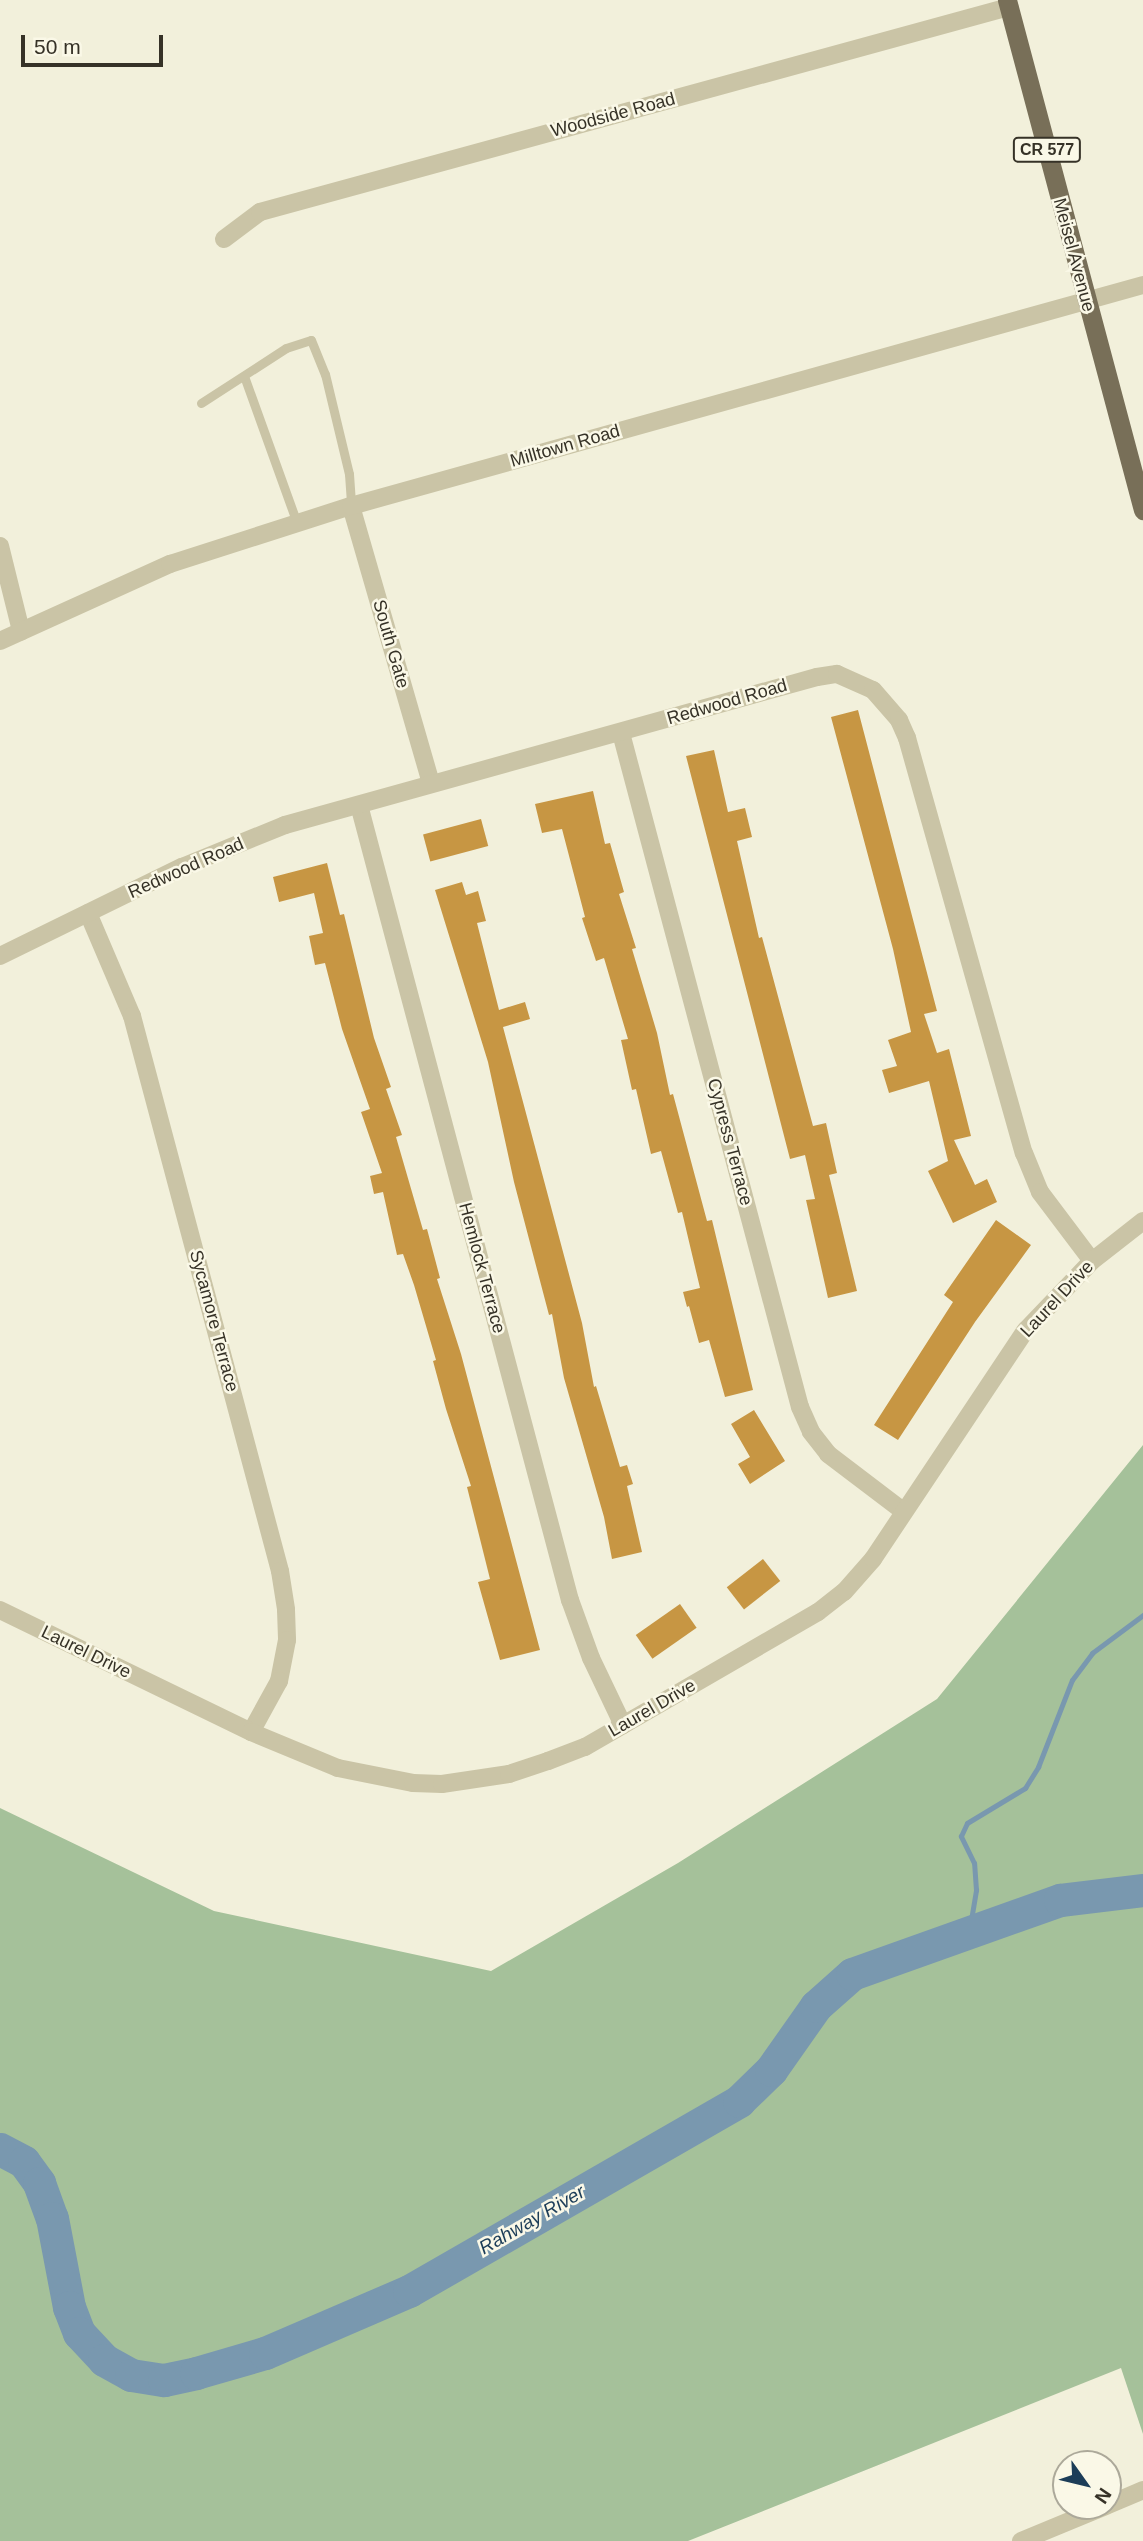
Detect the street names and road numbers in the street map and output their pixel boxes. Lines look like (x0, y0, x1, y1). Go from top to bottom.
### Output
street label: Woodside Road (549, 88, 677, 142)
road number: CR 577 (1012, 138, 1082, 162)
street label: Meisel Avenue (1048, 195, 1100, 315)
street label: Milltown Road (508, 420, 622, 472)
street label: South Gate (368, 597, 414, 691)
street label: Redwood Road (664, 675, 790, 729)
street label: Redwood Road (125, 833, 247, 903)
street label: Cypress Terrace (703, 1076, 757, 1208)
street label: Hemlock Terrace (454, 1200, 510, 1336)
street label: Sycamore Terrace (185, 1248, 243, 1394)
street label: Laurel Drive (1016, 1256, 1098, 1342)
street label: Laurel Drive (38, 1621, 134, 1683)
street label: Laurel Drive (605, 1674, 699, 1742)

